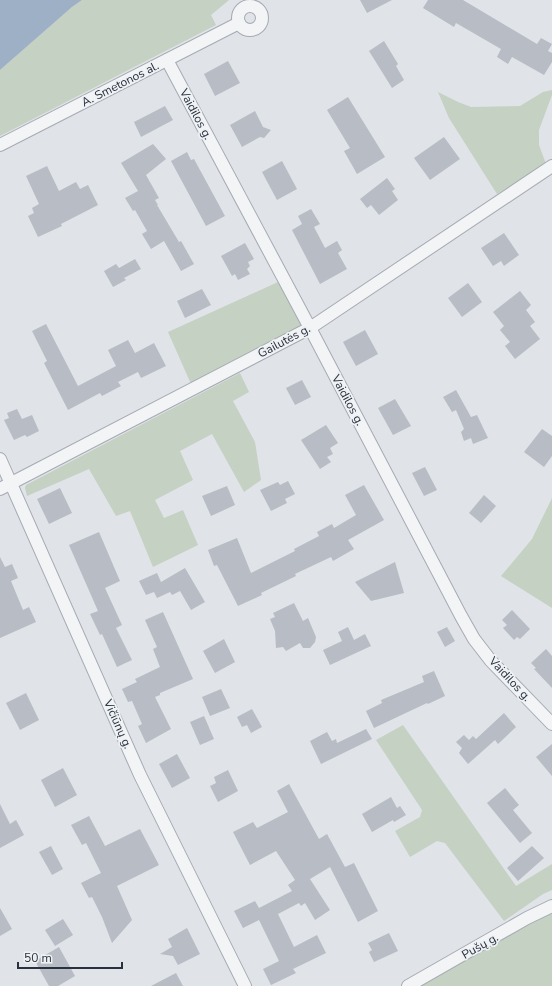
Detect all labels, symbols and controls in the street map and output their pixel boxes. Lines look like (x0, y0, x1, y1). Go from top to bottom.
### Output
street label: A. Smetonos al. (79, 58, 161, 110)
street label: Vaidilos g. (175, 85, 216, 142)
street label: Gailutės g. (255, 320, 313, 362)
street label: Vaidilos g. (327, 371, 368, 428)
street label: Vaidilos g. (485, 653, 535, 705)
street label: Vičiūnų g. (100, 696, 136, 751)
street label: Pušų g. (459, 929, 501, 963)
scale bar (18, 944, 122, 970)
text: 50 m (24, 950, 52, 966)

